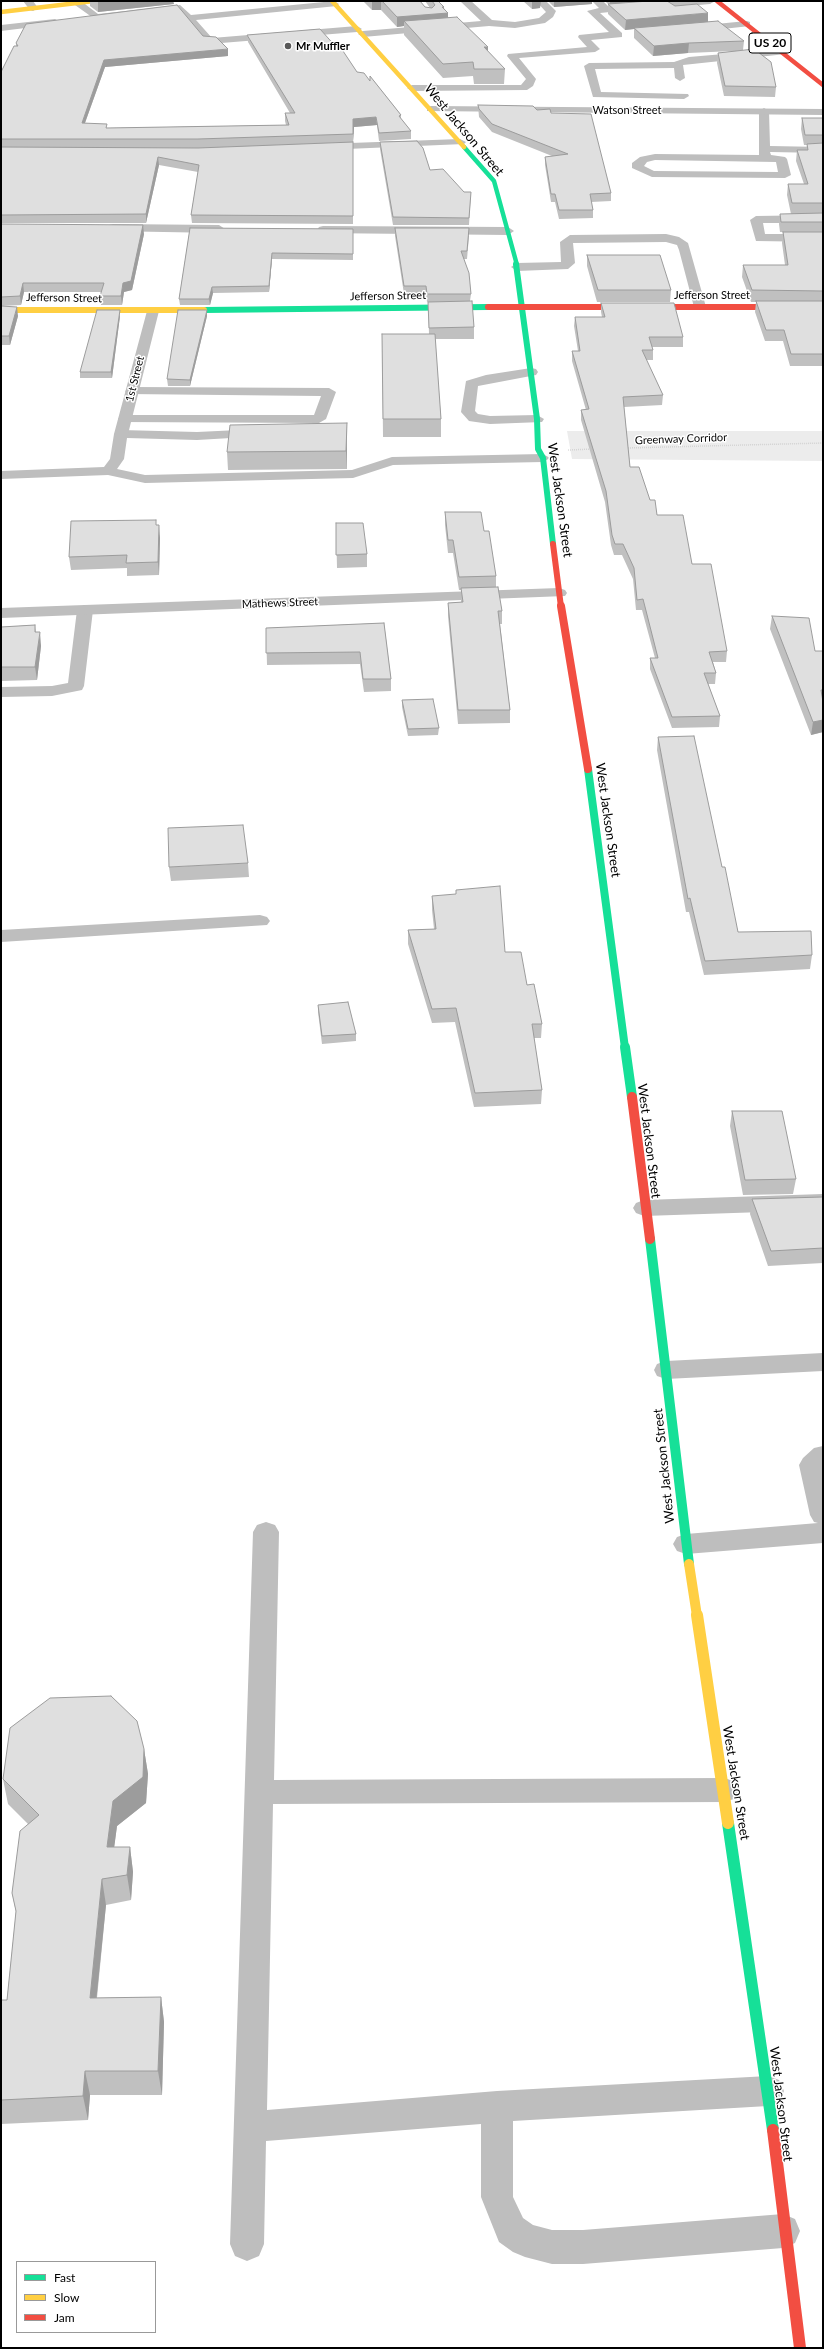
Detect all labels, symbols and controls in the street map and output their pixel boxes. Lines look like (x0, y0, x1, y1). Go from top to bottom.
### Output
road number: US 20 (749, 33, 791, 53)
place label: Mr Muffler (296, 39, 350, 53)
marker: Mr Muffler (283, 41, 293, 51)
street label: West Jackson Street (421, 81, 507, 179)
street label: Watson Street (592, 103, 662, 117)
street label: Jefferson Street (674, 288, 750, 302)
street label: Jefferson Street (350, 289, 426, 303)
street label: Jefferson Street (26, 291, 102, 305)
street label: 1st Street (123, 355, 147, 403)
street label: Greenway Corridor (635, 431, 727, 447)
street label: West Jackson Street (544, 442, 576, 558)
street label: Mathews Street (242, 595, 318, 611)
street label: West Jackson Street (592, 762, 624, 878)
street label: West Jackson Street (634, 1083, 664, 1199)
street label: West Jackson Street (650, 1408, 678, 1524)
street label: West Jackson Street (719, 1725, 753, 1841)
street label: West Jackson Street (766, 2046, 796, 2162)
legend (16, 2261, 156, 2333)
text: Fast (54, 2270, 75, 2285)
text: Slow (54, 2290, 79, 2305)
text: Jam (54, 2310, 75, 2325)

